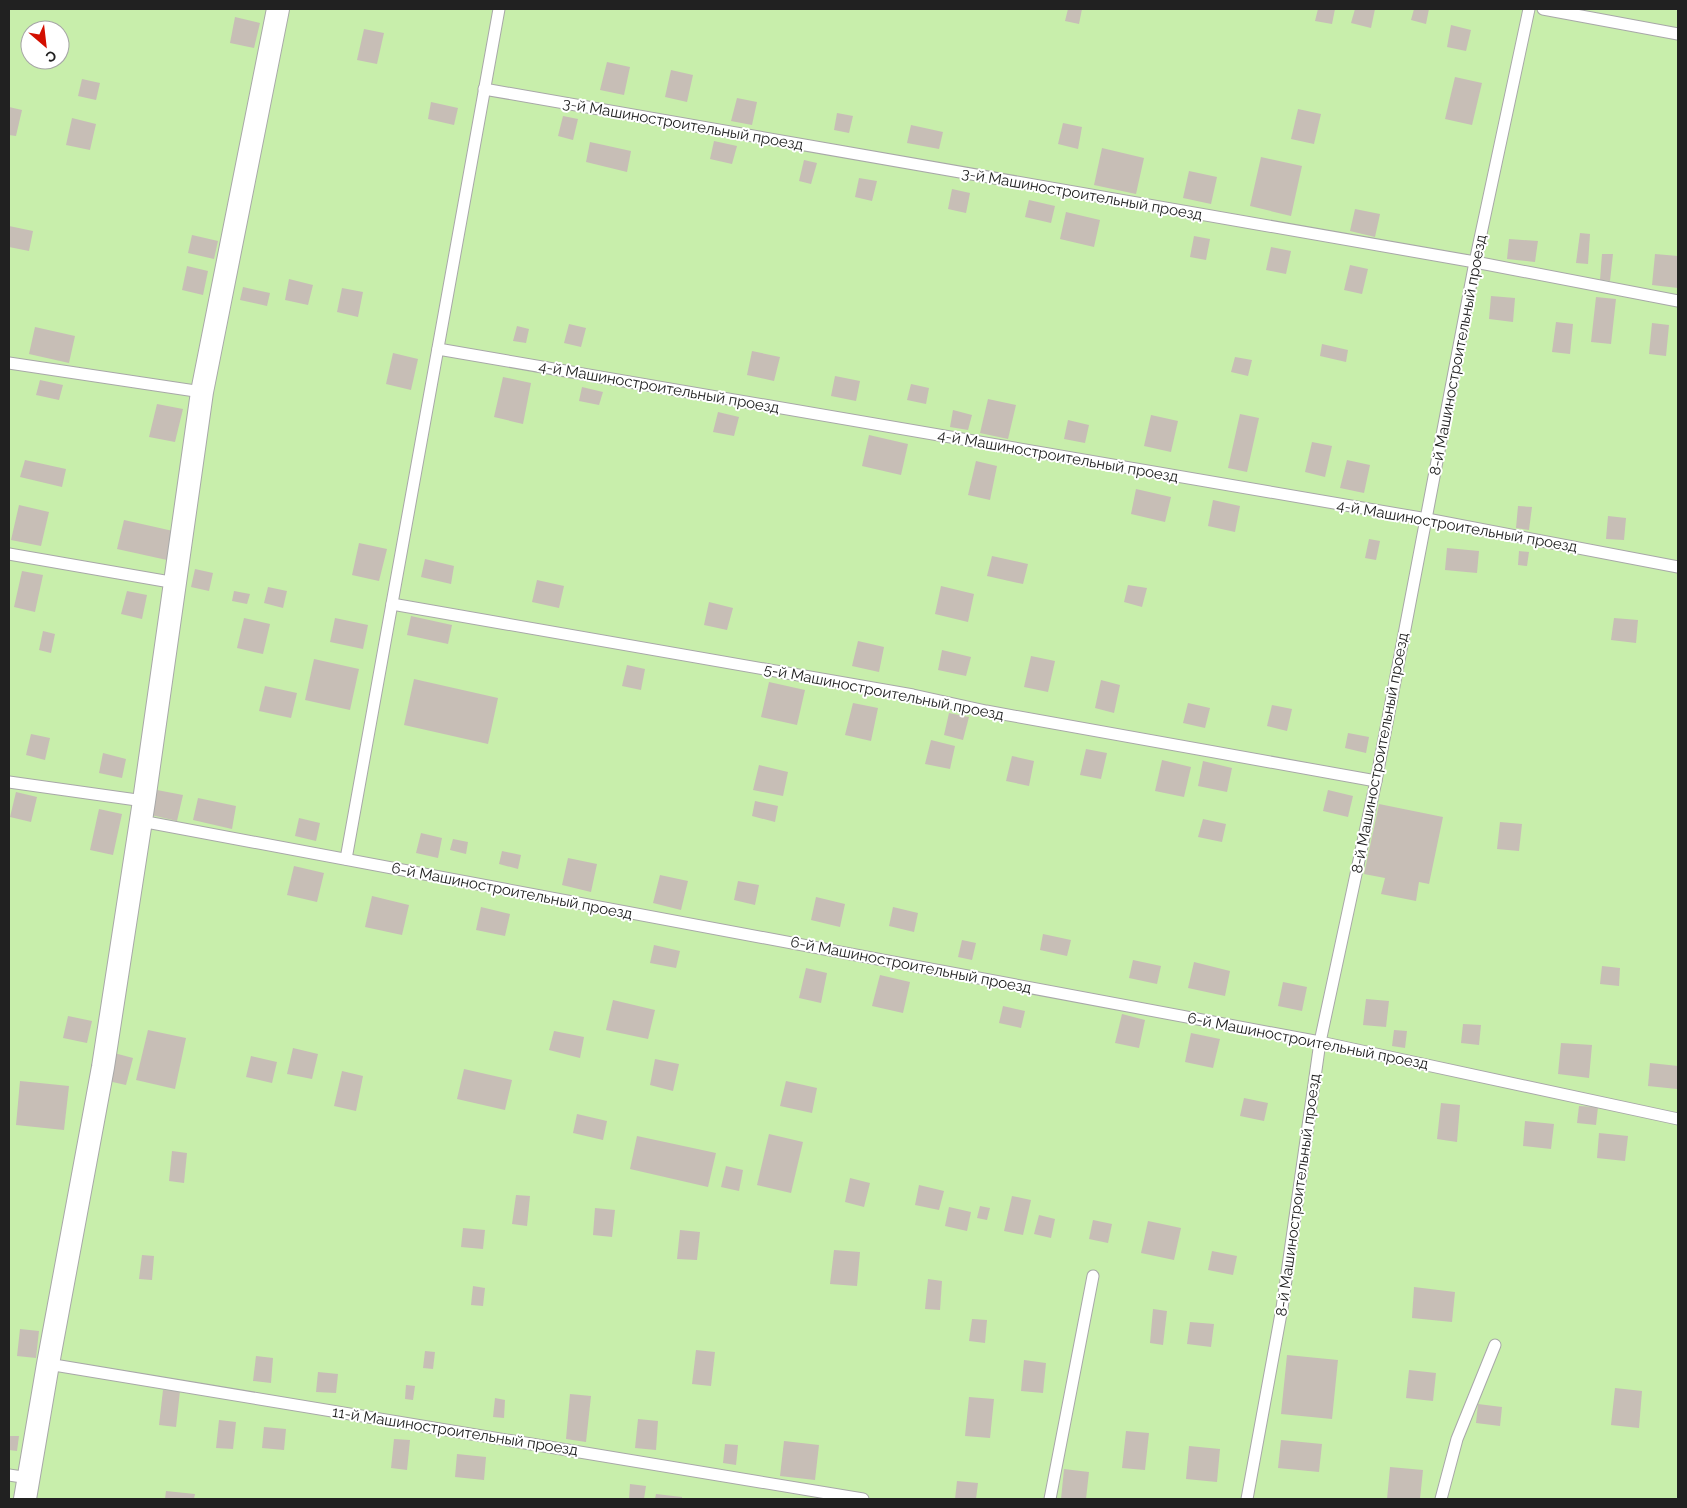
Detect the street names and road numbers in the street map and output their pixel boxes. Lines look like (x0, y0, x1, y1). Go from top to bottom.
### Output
street label: 3-й Машиностроительный проезд (561, 94, 805, 154)
street label: 3-й Машиностроительный проезд (960, 164, 1204, 224)
street label: 8-й Машиностроительный проезд (1426, 233, 1490, 477)
street label: 4-й Машиностроительный проезд (537, 357, 781, 417)
street label: 4-й Машиностроительный проезд (936, 426, 1180, 486)
street label: 4-й Машиностроительный проезд (1335, 496, 1579, 556)
street label: 8-й Машиностроительный проезд (1348, 631, 1412, 875)
street label: 5-й Машиностроительный проезд (763, 660, 1006, 724)
street label: 6-й Машиностроительный проезд (390, 859, 634, 923)
street label: 6-й Машиностроительный проезд (789, 933, 1033, 997)
street label: 6-й Машиностроительный проезд (1186, 1009, 1430, 1073)
street label: 8-й Машиностроительный проезд (1272, 1072, 1324, 1317)
street label: 11-й Машиностроительный проезд (331, 1403, 579, 1459)

